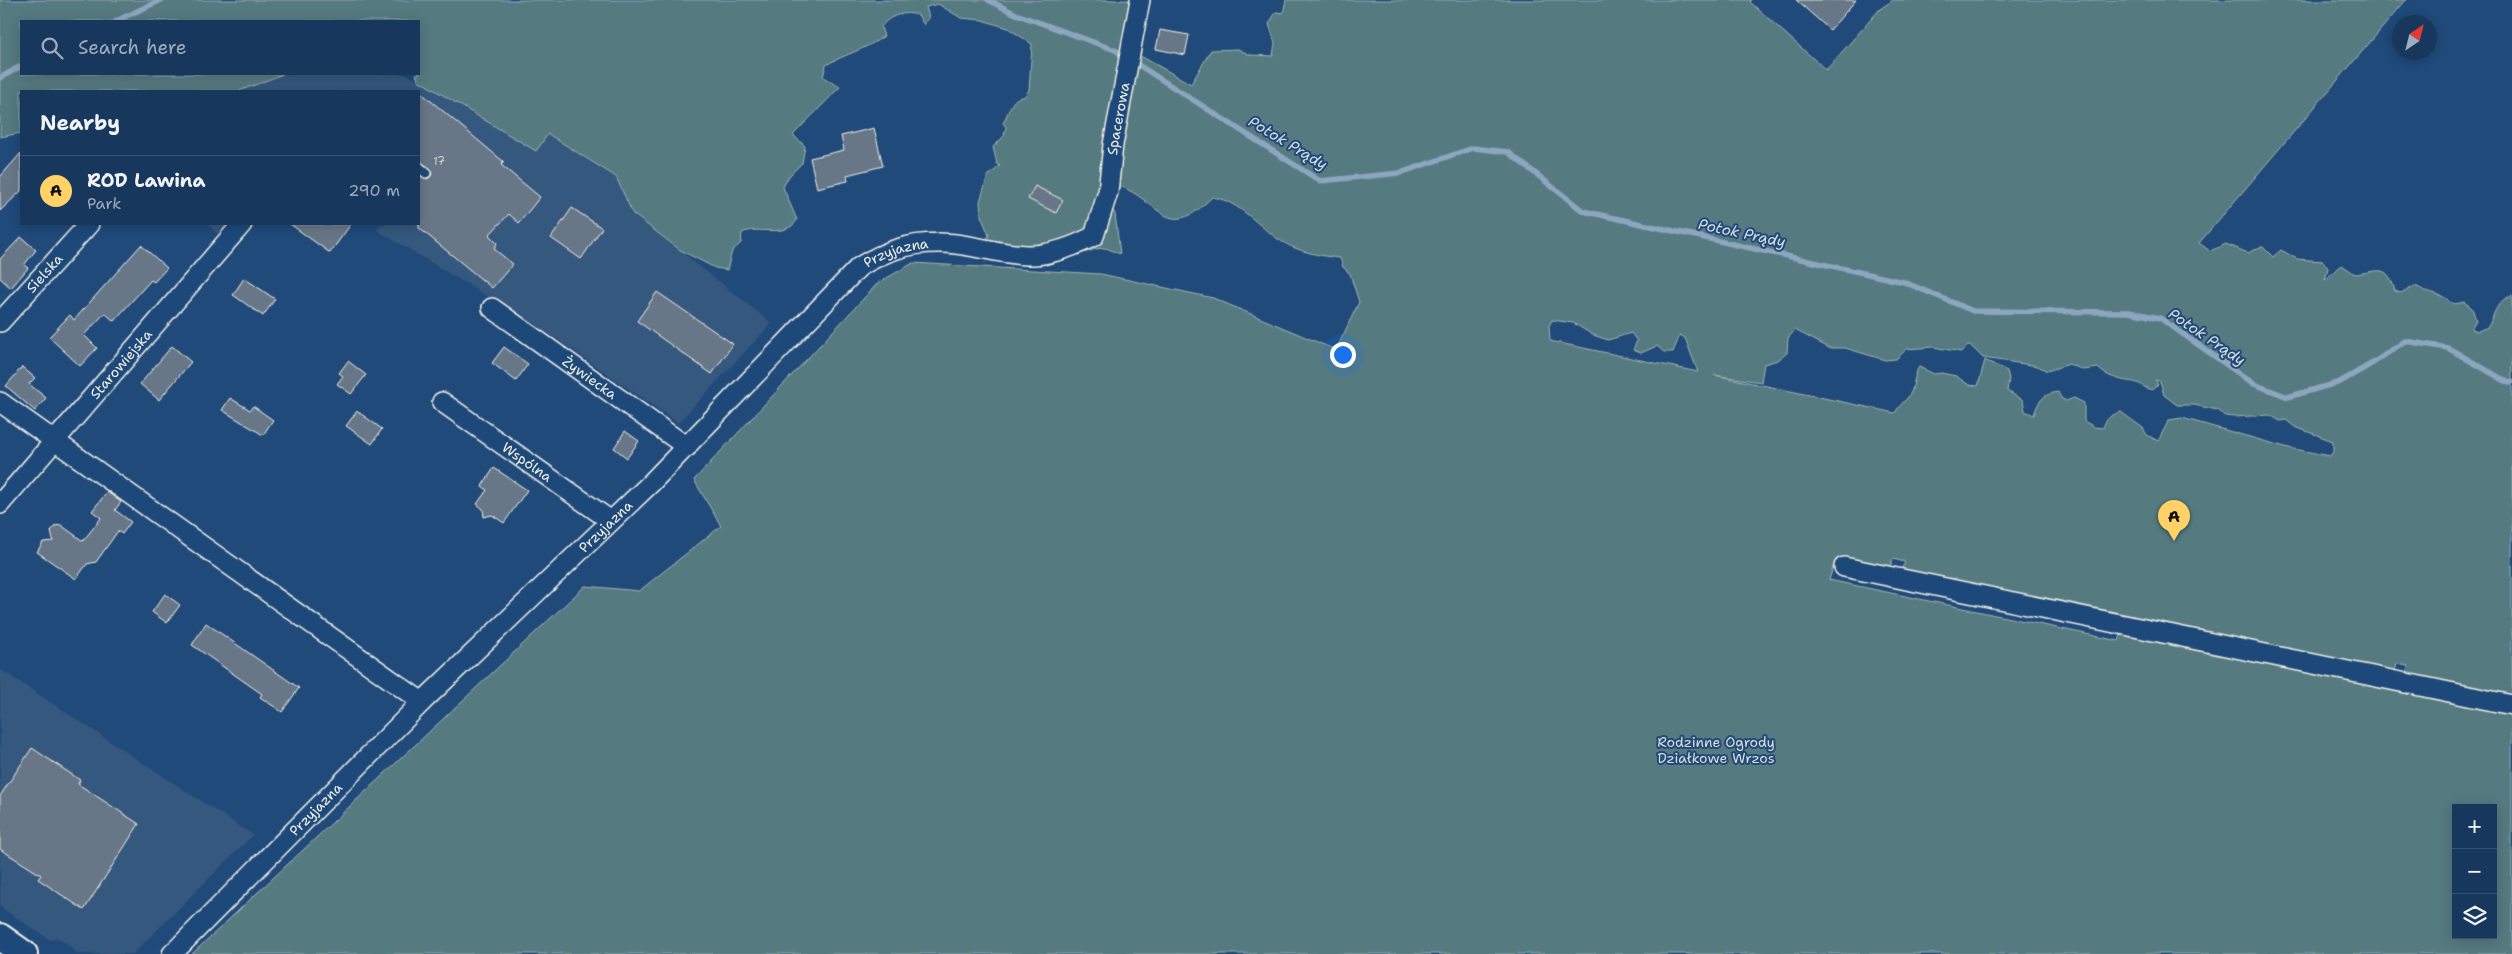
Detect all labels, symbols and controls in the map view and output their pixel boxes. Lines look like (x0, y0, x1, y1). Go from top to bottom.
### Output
north arrow (2392, 15, 2437, 60)
search box (20, 20, 420, 75)
icon: search (38, 34, 66, 62)
text: Search here (78, 35, 187, 60)
street label: Spacerowa (1103, 81, 1134, 156)
text: Nearby (40, 109, 120, 137)
water label: Potok Prądy (1245, 112, 1331, 174)
house number: 17 (433, 154, 445, 169)
text: ROD Lawina (87, 168, 205, 193)
text: A (50, 180, 62, 201)
text: 290 m (348, 180, 400, 201)
text: Park (87, 193, 121, 214)
water label: Potok Prądy (1697, 214, 1787, 252)
street label: Przyjazna (860, 234, 929, 271)
street label: Sielska (22, 250, 67, 296)
water label: Potok Prądy (2165, 304, 2249, 370)
street label: Starowiejska (86, 325, 156, 403)
your location (1330, 342, 1356, 368)
street label: Żywiecka (559, 352, 621, 403)
street label: Wspólna (498, 438, 556, 486)
street label: Przyjazna (575, 496, 637, 556)
pin: A (2158, 500, 2190, 541)
park label: Rodzinne Ogrody Działkowe Wrzos (1657, 733, 1775, 767)
street label: Przyjazna (285, 779, 346, 840)
map controls (2452, 804, 2497, 939)
button: + (2452, 804, 2497, 849)
button: − (2452, 849, 2497, 894)
button: layers (2452, 894, 2497, 939)

